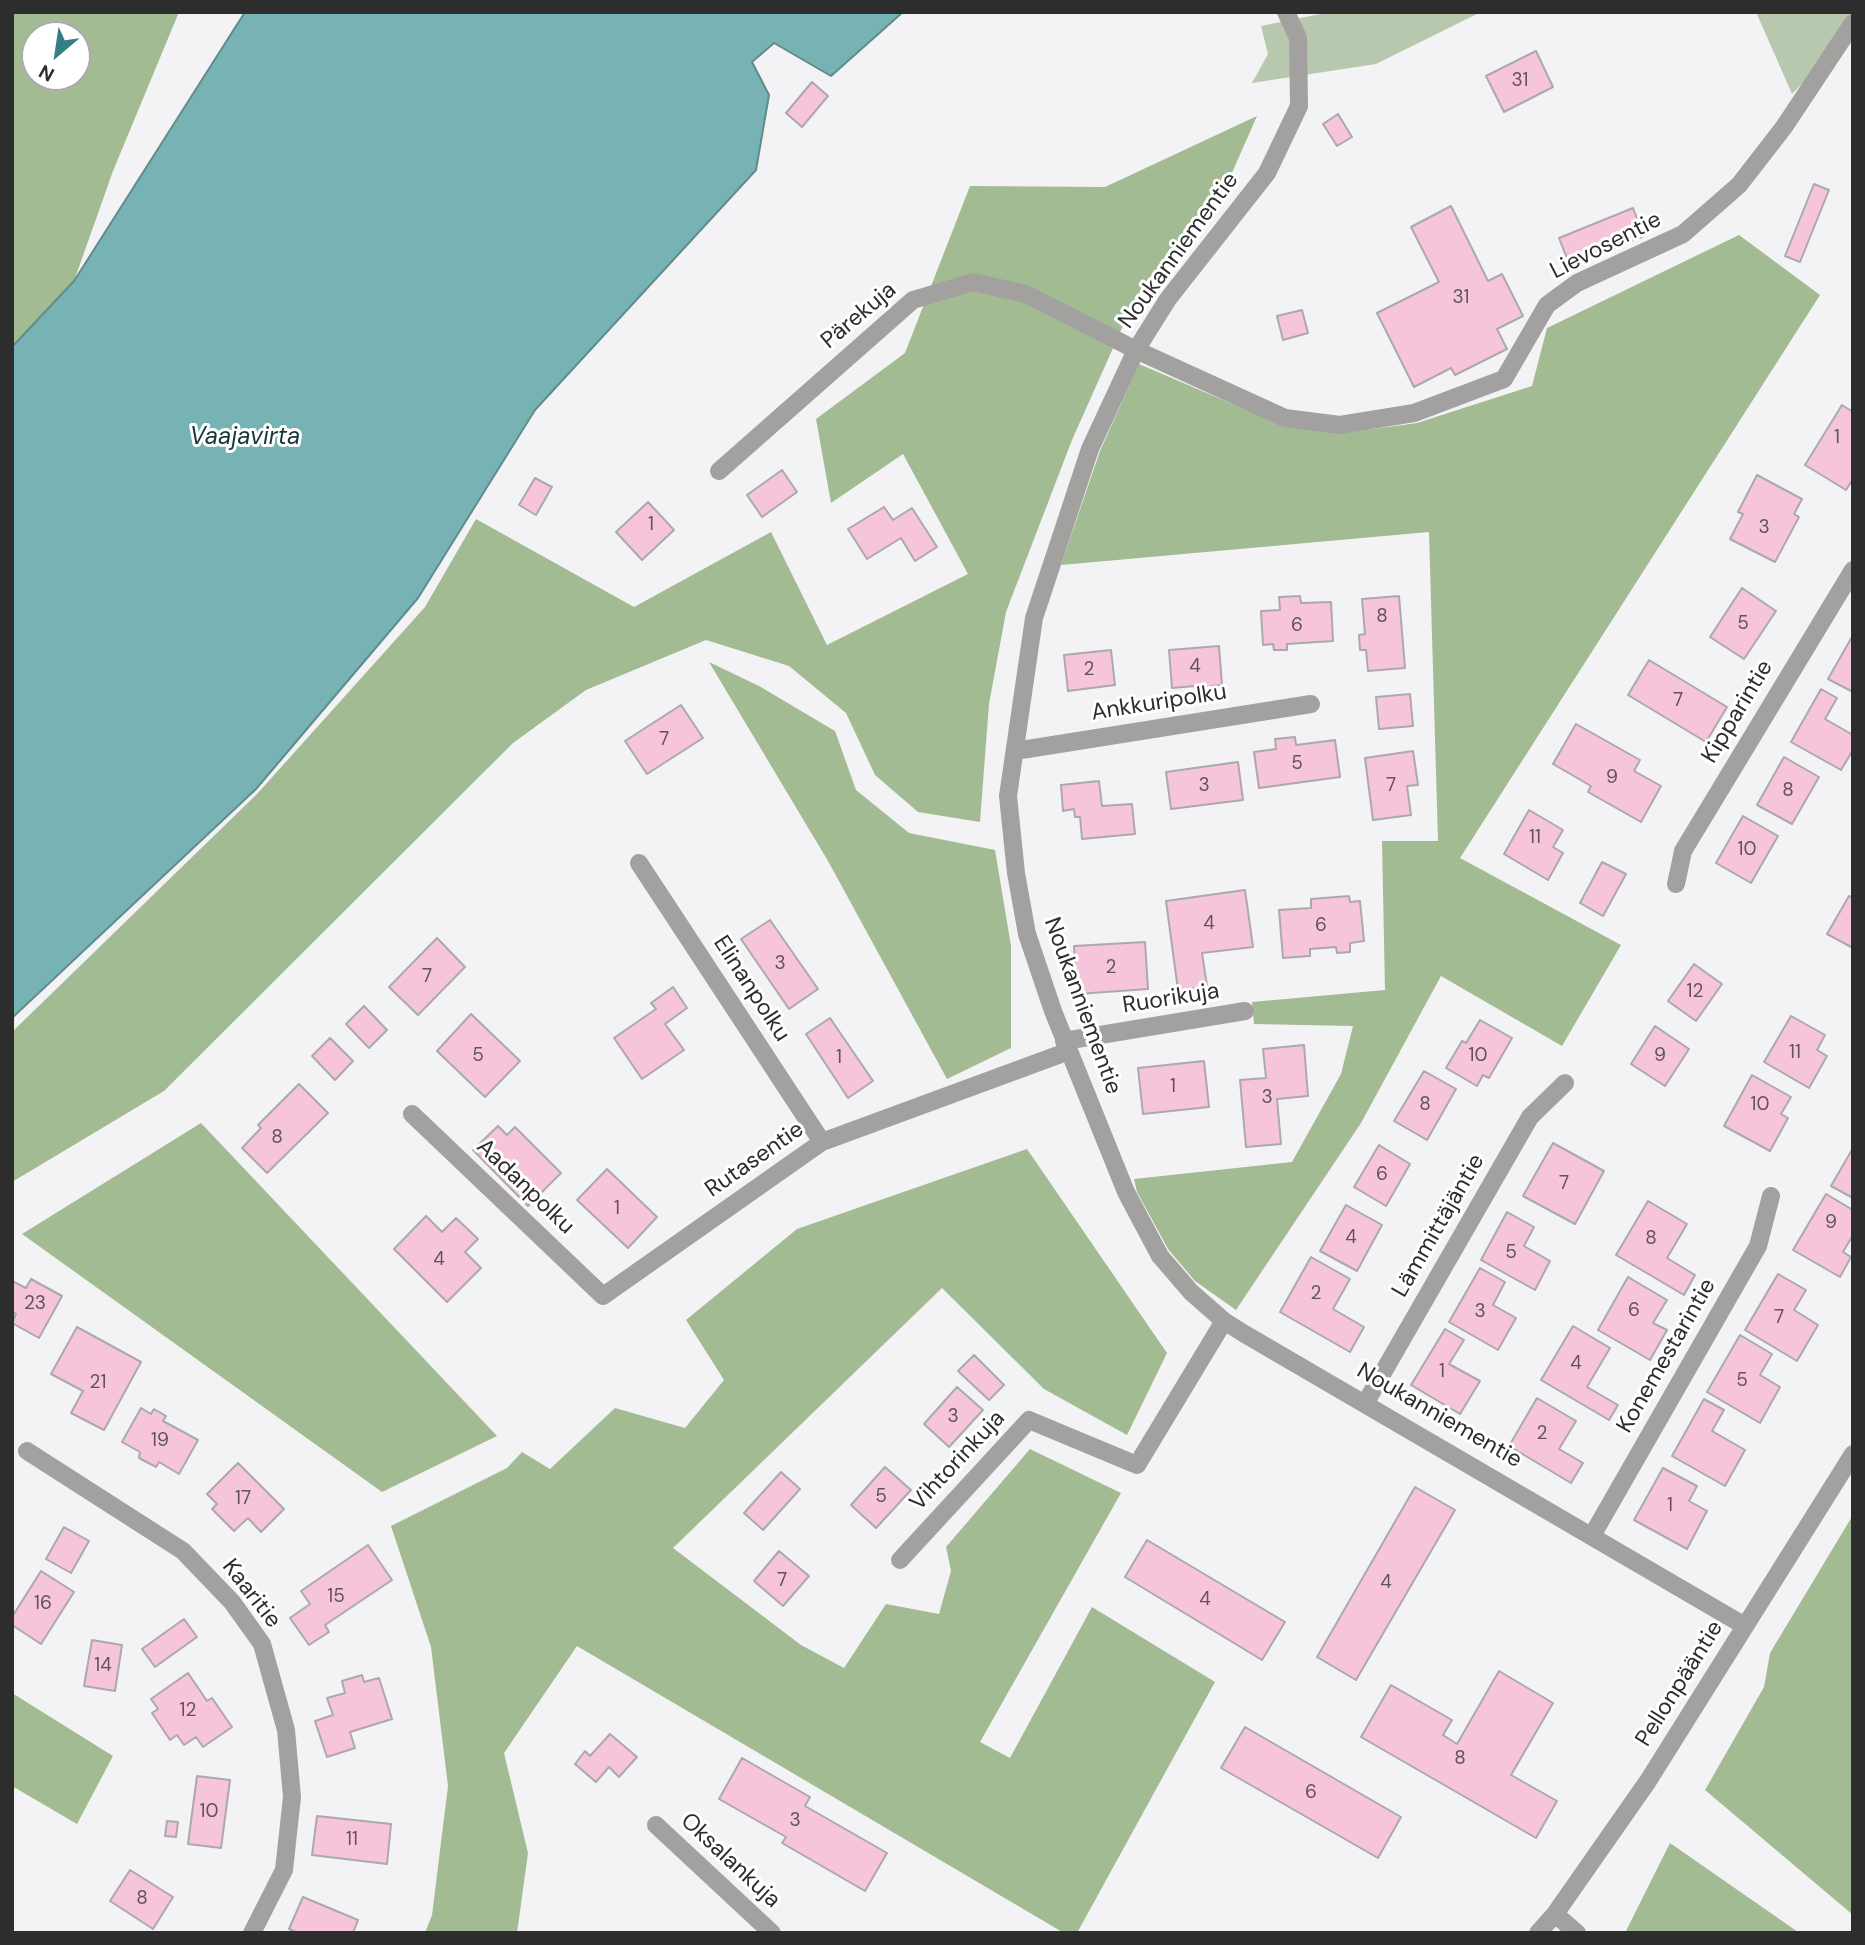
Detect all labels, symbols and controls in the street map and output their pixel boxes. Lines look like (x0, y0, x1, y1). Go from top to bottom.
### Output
north arrow (21, 21, 91, 91)
text: N (34, 59, 59, 87)
house number: 31 (1512, 70, 1528, 92)
street label: Noukanniementie (1113, 168, 1245, 334)
street label: Lievosentie (1546, 206, 1666, 286)
street label: Pärekuja (816, 277, 902, 355)
house number: 31 (1453, 287, 1469, 309)
water label: Vaajavirta (190, 424, 300, 452)
house number: 1 (1834, 427, 1840, 449)
house number: 1 (648, 514, 654, 536)
house number: 3 (1758, 517, 1770, 539)
house number: 8 (1376, 606, 1388, 628)
house number: 5 (1737, 613, 1749, 635)
house number: 6 (1291, 615, 1303, 637)
house number: 4 (1189, 656, 1201, 678)
street label: Kipparintie (1697, 656, 1779, 768)
house number: 2 (1084, 659, 1094, 681)
street label: Ankkuripolku (1089, 679, 1229, 727)
house number: 7 (1673, 690, 1683, 712)
house number: 7 (659, 729, 669, 751)
house number: 5 (1291, 753, 1303, 775)
house number: 9 (1606, 767, 1618, 789)
house number: 3 (1198, 775, 1210, 797)
house number: 7 (1386, 775, 1396, 797)
house number: 8 (1782, 780, 1794, 802)
house number: 11 (1529, 827, 1541, 849)
house number: 10 (1738, 839, 1756, 861)
house number: 4 (1203, 913, 1215, 935)
street label: Noukanniementie (1037, 914, 1127, 1098)
house number: 6 (1315, 915, 1327, 937)
street label: Elinanpolku (707, 931, 795, 1047)
house number: 3 (774, 953, 786, 975)
house number: 2 (1106, 957, 1116, 979)
house number: 7 (422, 966, 432, 988)
street label: Ruorikuja (1121, 978, 1221, 1020)
house number: 12 (1687, 981, 1703, 1003)
house number: 11 (1789, 1042, 1801, 1064)
house number: 5 (472, 1045, 484, 1067)
house number: 10 (1469, 1045, 1487, 1067)
house number: 9 (1654, 1045, 1666, 1067)
house number: 1 (836, 1047, 842, 1069)
house number: 1 (1170, 1076, 1176, 1098)
house number: 3 (1261, 1087, 1273, 1109)
house number: 8 (1419, 1094, 1431, 1116)
house number: 10 (1751, 1094, 1769, 1116)
street label: Rutasentie (700, 1116, 810, 1204)
house number: 8 (271, 1127, 283, 1149)
street label: Aadanpolku (470, 1134, 580, 1240)
street label: Lämmittäjäntie (1387, 1150, 1491, 1302)
house number: 6 (1376, 1164, 1388, 1186)
house number: 7 (1559, 1173, 1569, 1195)
house number: 1 (614, 1198, 620, 1220)
house number: 9 (1825, 1212, 1837, 1234)
house number: 4 (1345, 1227, 1357, 1249)
house number: 8 (1645, 1228, 1657, 1250)
house number: 5 (1505, 1242, 1517, 1264)
house number: 4 (433, 1249, 445, 1271)
street label: Konemestarintie (1612, 1274, 1722, 1438)
house number: 2 (1311, 1283, 1321, 1305)
house number: 23 (24, 1293, 46, 1315)
house number: 6 (1628, 1300, 1640, 1322)
house number: 3 (1474, 1301, 1486, 1323)
house number: 7 (1774, 1307, 1784, 1329)
house number: 4 (1570, 1353, 1582, 1375)
street label: Noukanniementie (1352, 1358, 1526, 1474)
house number: 1 (1439, 1361, 1445, 1383)
house number: 5 (1736, 1370, 1748, 1392)
house number: 21 (90, 1372, 106, 1394)
street label: Vihtorinkuja (905, 1405, 1011, 1517)
house number: 3 (947, 1406, 959, 1428)
house number: 2 (1537, 1423, 1547, 1445)
house number: 19 (151, 1430, 169, 1452)
house number: 5 (875, 1486, 887, 1508)
house number: 17 (235, 1488, 251, 1510)
house number: 1 (1667, 1495, 1673, 1517)
street label: Kaaritie (216, 1554, 286, 1634)
house number: 7 (777, 1570, 787, 1592)
house number: 4 (1380, 1572, 1392, 1594)
house number: 15 (327, 1586, 345, 1608)
house number: 4 (1199, 1589, 1211, 1611)
house number: 16 (34, 1593, 52, 1615)
street label: Pellonpääntie (1630, 1616, 1730, 1752)
house number: 14 (94, 1655, 112, 1677)
house number: 12 (180, 1700, 196, 1722)
house number: 8 (1454, 1748, 1466, 1770)
house number: 6 (1305, 1782, 1317, 1804)
house number: 10 (200, 1801, 218, 1823)
street label: Oksalankuja (674, 1808, 786, 1914)
house number: 3 (789, 1810, 801, 1832)
house number: 11 (346, 1829, 358, 1851)
house number: 8 (136, 1888, 148, 1910)

